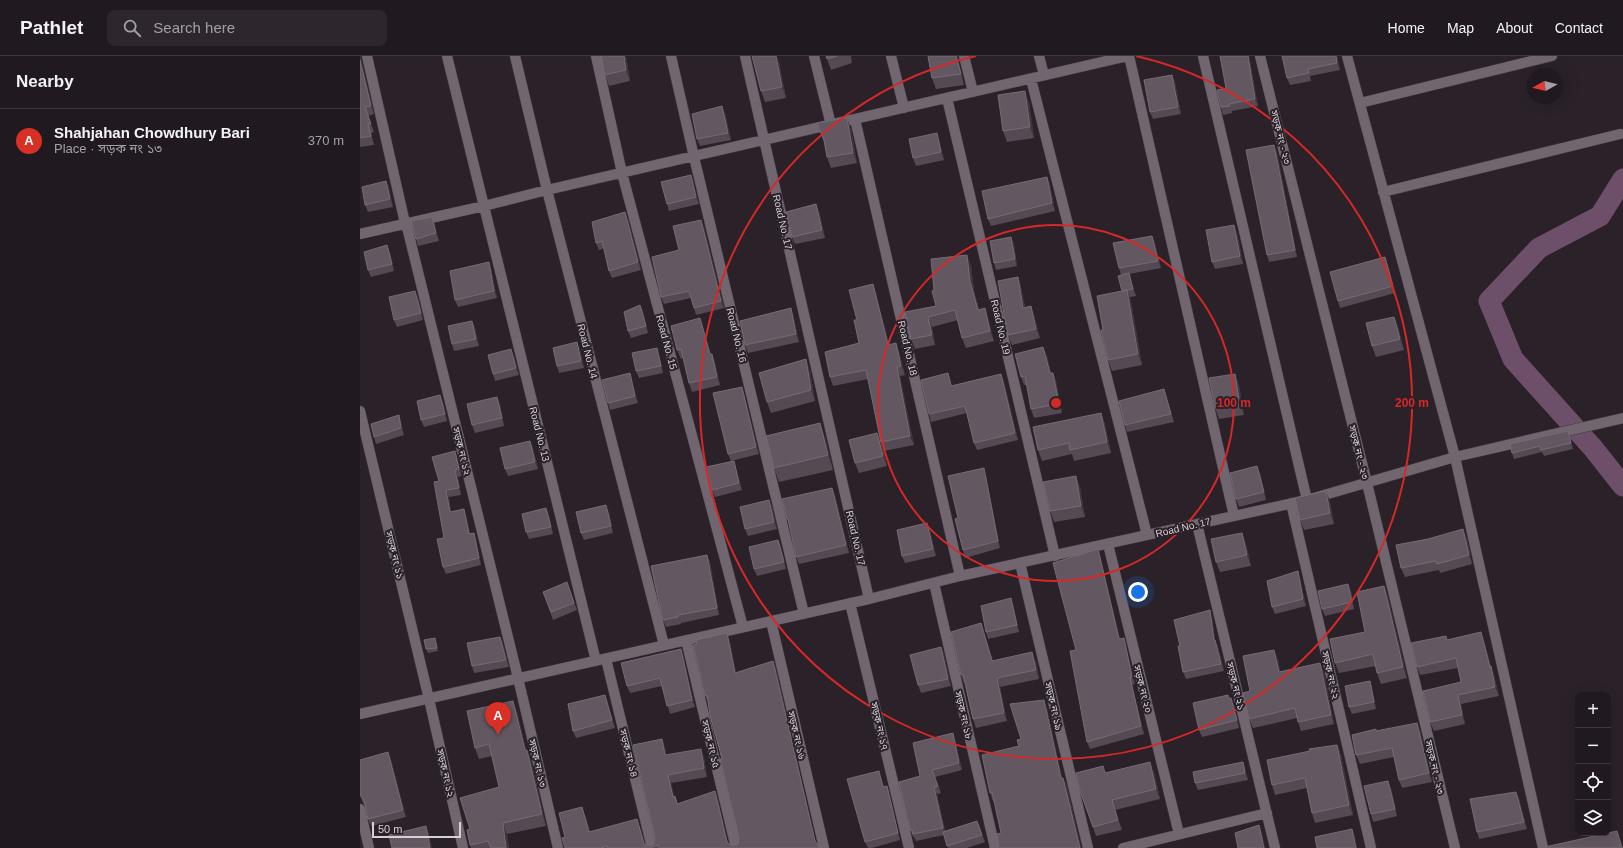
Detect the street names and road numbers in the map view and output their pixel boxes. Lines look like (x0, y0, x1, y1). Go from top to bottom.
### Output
street label: সড়ক নং - ২৩ (1268, 108, 1293, 165)
street label: Road No. 17 (771, 194, 794, 251)
street label: Road No. 19 (989, 299, 1012, 356)
street label: Road No. 16 (724, 307, 749, 364)
street label: Road No. 15 (654, 314, 679, 371)
street label: Road No. 18 (896, 320, 919, 377)
street label: Road No. 14 (575, 323, 600, 380)
street label: Road No. 13 (527, 406, 552, 463)
street label: সড়ক নং - ২৩ (1346, 423, 1371, 480)
street label: সড়ক নং ১২ (450, 425, 473, 476)
street label: Road No. 17 (844, 510, 867, 567)
street label: Road No. 17 (1155, 516, 1212, 539)
street label: সড়ক নং ১১ (383, 529, 406, 580)
street label: সড়ক নং ২২ (1319, 649, 1341, 700)
street label: সড়ক নং ২১ (1224, 660, 1247, 711)
street label: সড়ক নং ২০ (1131, 663, 1154, 714)
street label: সড়ক নং ১৯ (1042, 680, 1064, 731)
street label: সড়ক নং ১৮ (952, 689, 974, 740)
street label: সড়ক নং ১৭ (868, 700, 890, 751)
street label: সড়ক নং ১৬ (785, 709, 807, 760)
street label: সড়ক নং ১৫ (699, 718, 722, 769)
street label: সড়ক নং ১৪ (617, 727, 640, 778)
street label: সড়ক নং ১৩ (526, 737, 548, 788)
street label: সড়ক নং - ২৩ (1423, 738, 1446, 795)
street label: সড়ক নং ১২ (434, 747, 456, 798)

